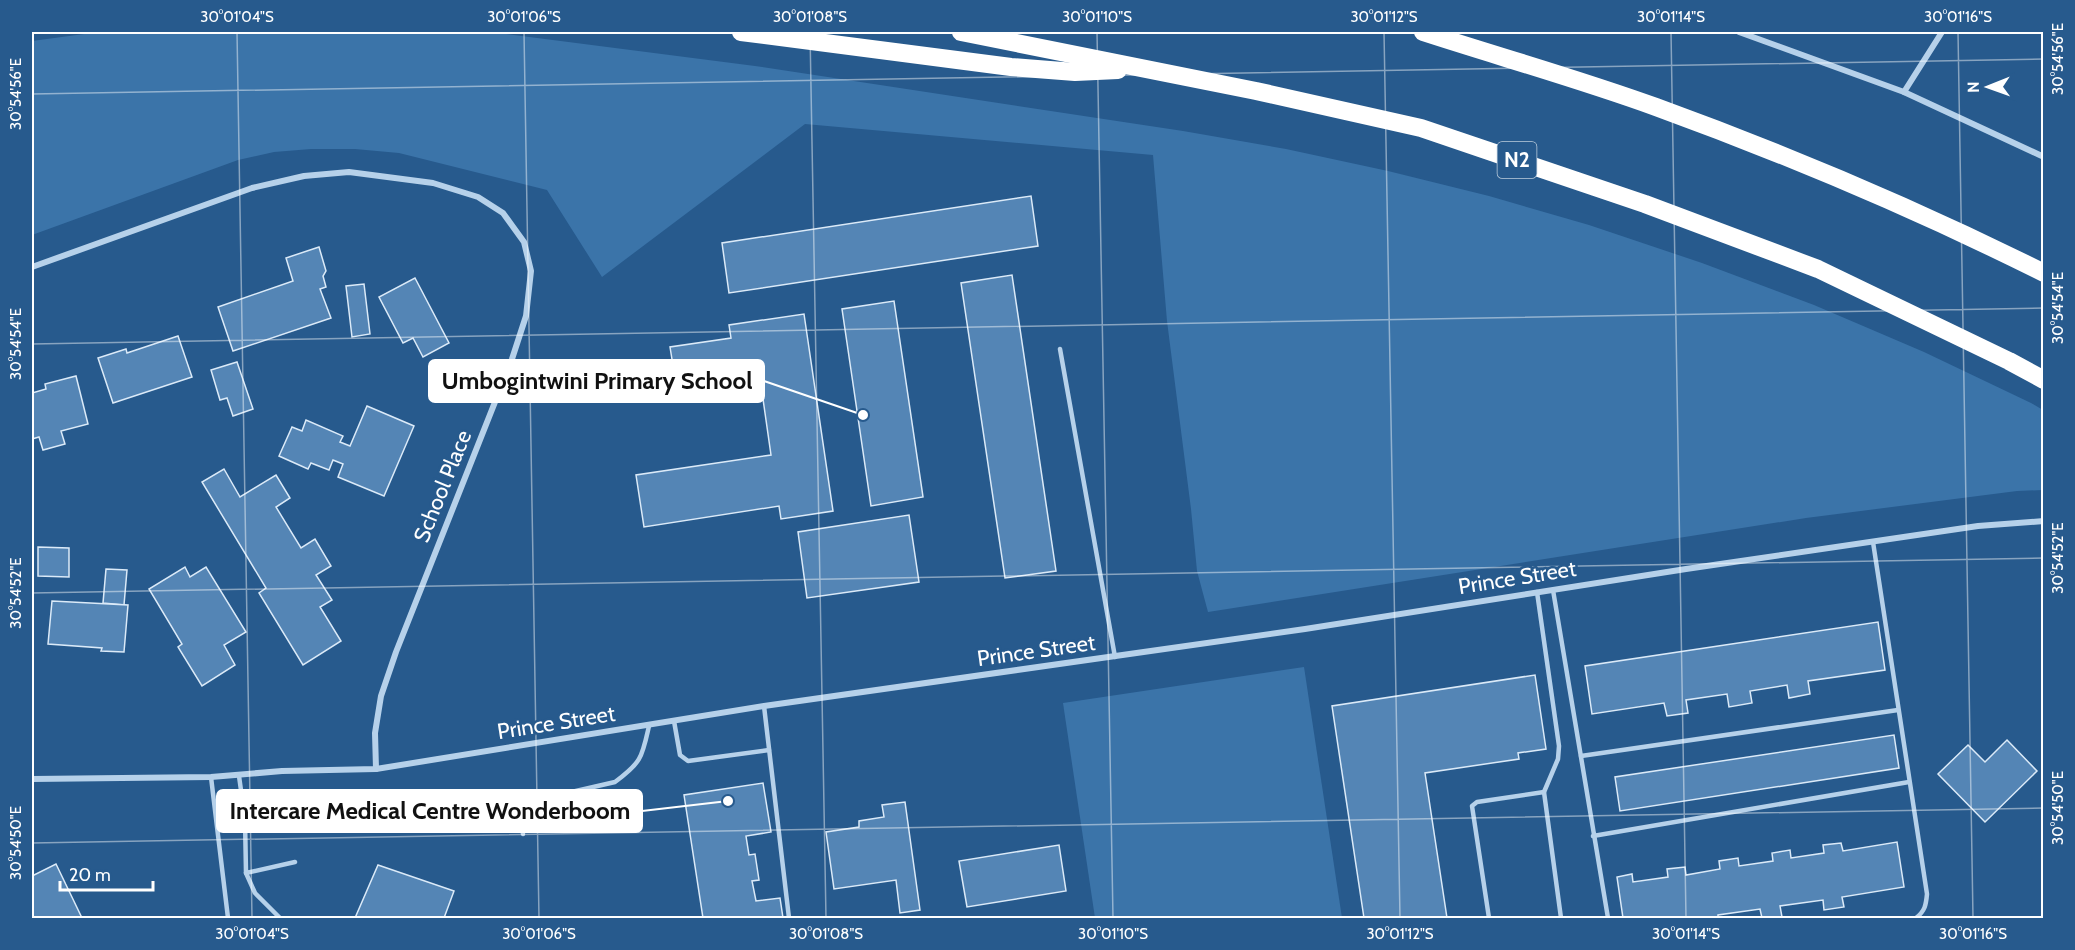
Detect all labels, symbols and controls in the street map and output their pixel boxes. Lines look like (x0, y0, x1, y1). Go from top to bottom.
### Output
text: 30°01'04"S (200, 8, 274, 26)
text: 30°01'06"S (487, 8, 561, 26)
text: 30°01'08"S (773, 8, 847, 26)
text: 30°01'10"S (1062, 8, 1132, 26)
text: 30°01'12"S (1350, 8, 1418, 26)
text: 30°01'14"S (1637, 8, 1705, 26)
text: 30°01'16"S (1924, 8, 1992, 26)
text: 30°54'56"E (2049, 23, 2067, 95)
north arrow (1958, 57, 2018, 117)
text: 30°54'56"E (7, 58, 25, 130)
text: N (1964, 81, 1983, 93)
road number: N2 (1498, 142, 1537, 178)
text: 30°54'54"E (2049, 272, 2067, 344)
text: 30°54'54"E (7, 308, 25, 380)
callout: Umbogintwini Primary School (429, 360, 764, 402)
text: Umbogintwini Primary School (442, 366, 752, 395)
street label: School Place (408, 426, 477, 546)
text: 30°54'52"E (2049, 522, 2067, 594)
street label: Prince Street (1456, 555, 1578, 600)
text: 30°54'52"E (7, 557, 25, 629)
street label: Prince Street (975, 629, 1097, 672)
street label: Prince Street (495, 700, 617, 745)
text: 30°54'50"E (2049, 771, 2067, 845)
callout: Intercare Medical Centre Wonderboom (217, 790, 642, 832)
text: Intercare Medical Centre Wonderboom (230, 796, 630, 825)
text: 30°54'50"E (7, 806, 25, 880)
scale bar (60, 854, 153, 892)
text: 20 m (69, 864, 111, 886)
text: 30°01'04"S (215, 925, 289, 943)
text: 30°01'06"S (502, 925, 576, 943)
text: 30°01'08"S (789, 925, 863, 943)
text: 30°01'10"S (1078, 925, 1148, 943)
text: 30°01'12"S (1366, 925, 1434, 943)
text: 30°01'14"S (1652, 925, 1720, 943)
text: 30°01'16"S (1939, 925, 2007, 943)

